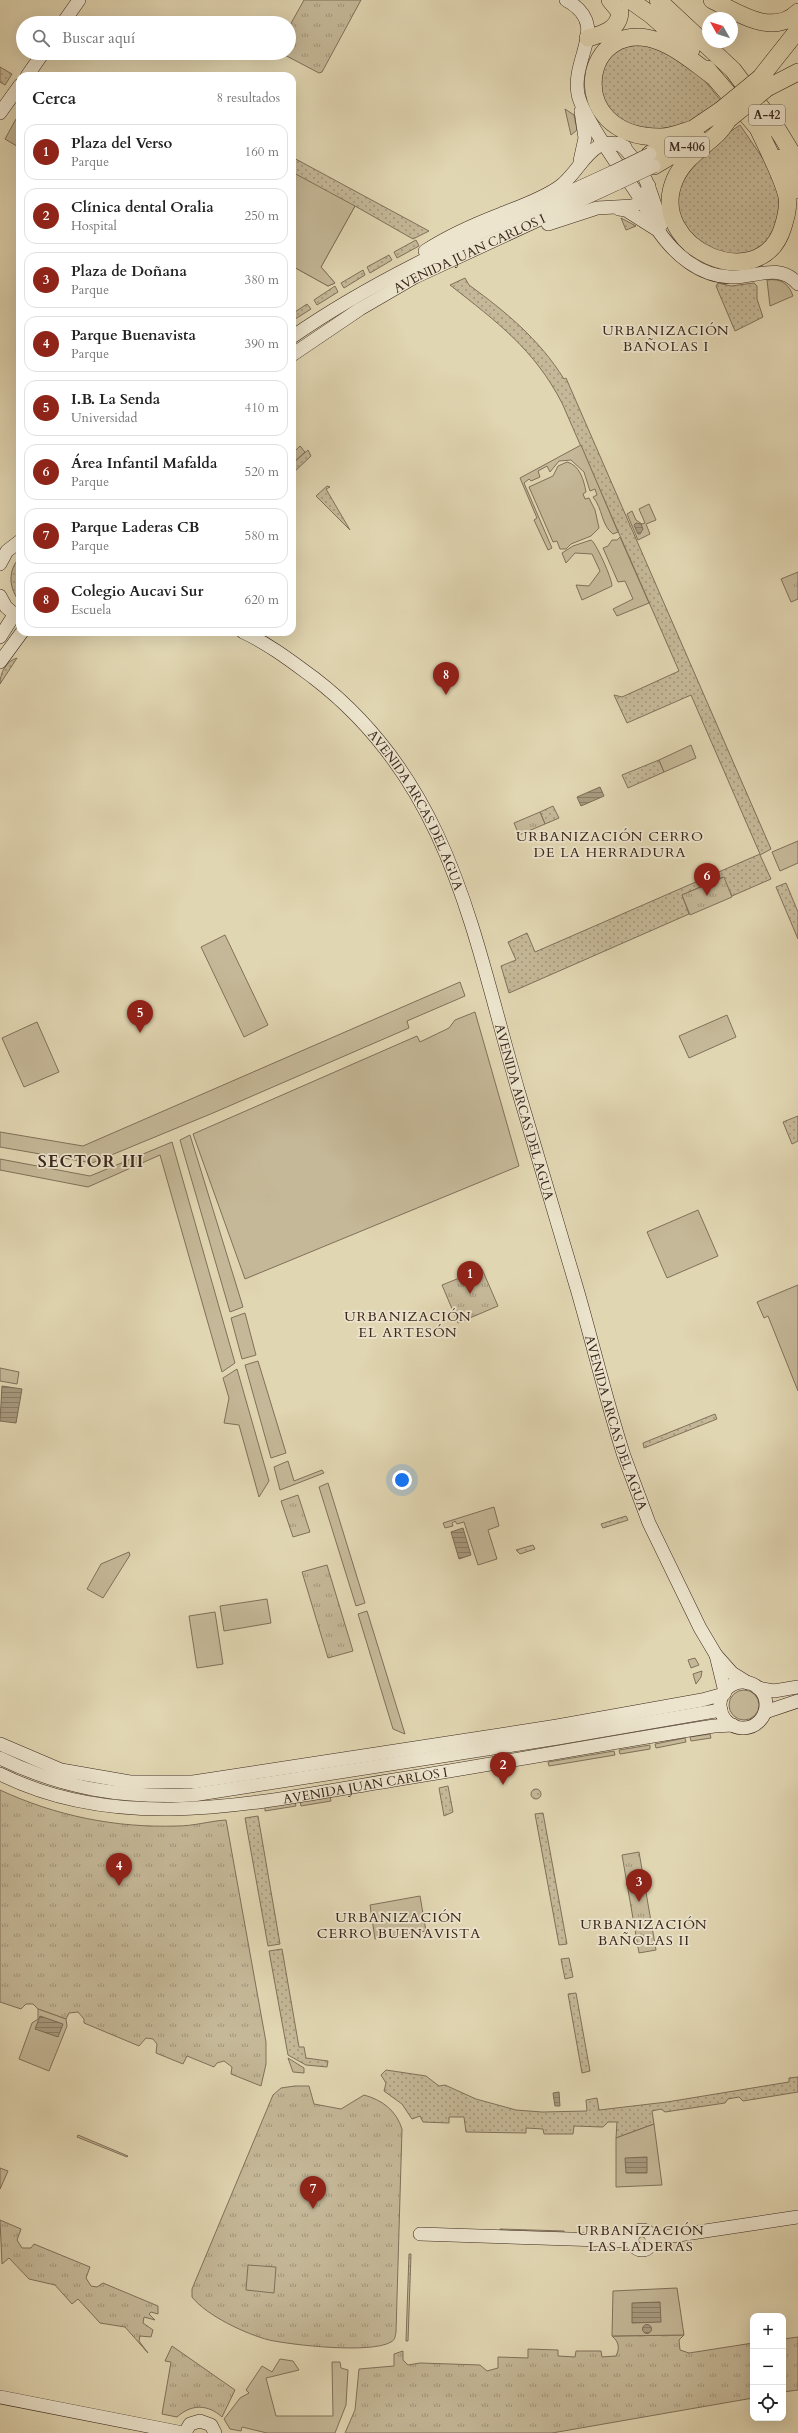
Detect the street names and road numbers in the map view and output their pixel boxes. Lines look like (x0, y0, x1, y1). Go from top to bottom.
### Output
road number: A-42 (749, 105, 785, 125)
road number: M-406 (665, 137, 709, 157)
street label: AVENIDA JUAN CARLOS I (390, 210, 548, 298)
street label: AVENIDA ARCAS DEL AGUA (363, 726, 467, 894)
street label: AVENIDA ARCAS DEL AGUA (490, 1022, 558, 1203)
street label: AVENIDA ARCAS DEL AGUA (580, 1333, 652, 1514)
street label: AVENIDA JUAN CARLOS I (282, 1763, 449, 1808)

